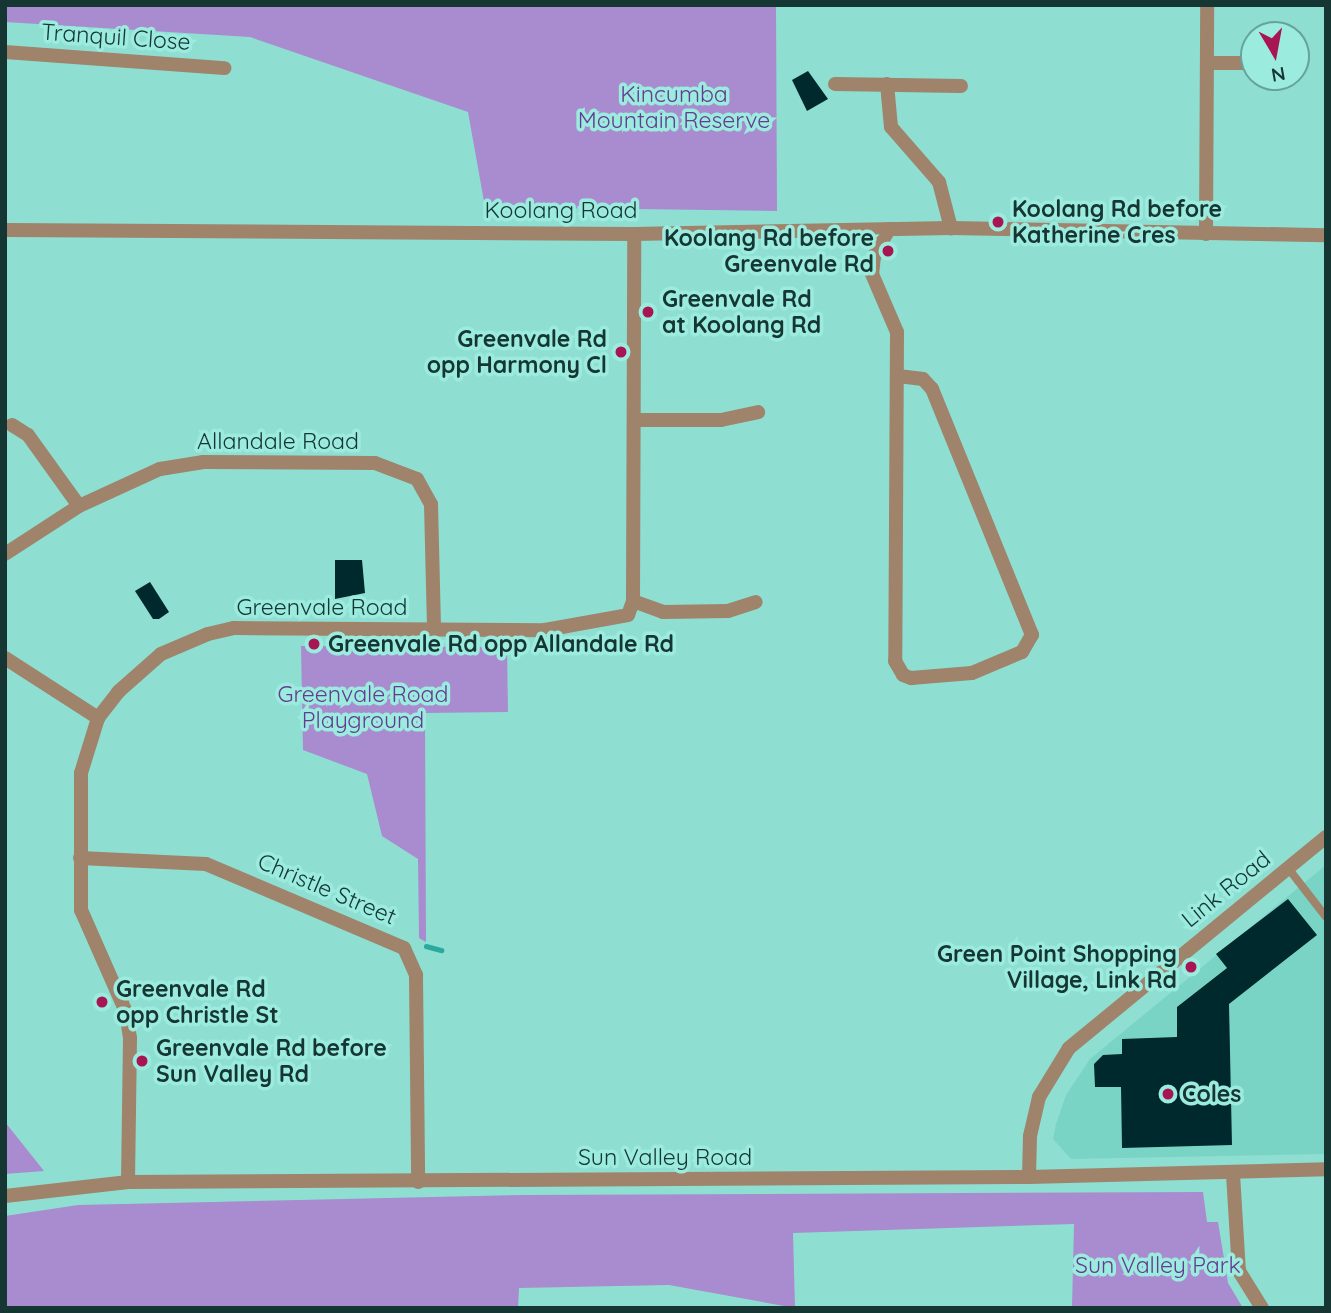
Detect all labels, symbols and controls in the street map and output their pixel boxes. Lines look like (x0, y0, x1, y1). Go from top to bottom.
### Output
street label: Tranquil Close (40, 18, 192, 56)
north arrow (1240, 21, 1310, 91)
text: N (1269, 62, 1287, 88)
park label: Kincumba Mountain Reserve (578, 80, 770, 134)
place label: Koolang Rd before Katherine Cres (1012, 195, 1222, 249)
street label: Koolang Road (484, 196, 638, 224)
marker: Koolang Rd before Katherine Cres (990, 214, 1006, 230)
place label: Koolang Rd before Greenvale Rd (664, 224, 874, 278)
marker: Koolang Rd before Greenvale Rd (880, 243, 896, 259)
place label: Greenvale Rd at Koolang Rd (662, 285, 821, 339)
marker: Greenvale Rd at Koolang Rd (640, 304, 656, 320)
place label: Greenvale Rd opp Harmony Cl (427, 325, 607, 379)
marker: Greenvale Rd opp Harmony Cl (613, 344, 629, 360)
street label: Allandale Road (197, 427, 359, 455)
street label: Greenvale Road (237, 593, 407, 621)
place label: Greenvale Rd opp Allandale Rd (328, 630, 674, 658)
marker: Greenvale Rd opp Allandale Rd (306, 636, 322, 652)
park label: Greenvale Road Playground (278, 680, 448, 734)
street label: Link Road (1176, 845, 1276, 933)
street label: Christle Street (254, 847, 400, 931)
place label: Green Point Shopping Village, Link Rd (937, 940, 1177, 994)
marker: Green Point Shopping Village, Link Rd (1183, 959, 1199, 975)
place label: Greenvale Rd opp Christle St (116, 975, 279, 1029)
marker: Greenvale Rd opp Christle St (94, 994, 110, 1010)
place label: Greenvale Rd before Sun Valley Rd (156, 1034, 387, 1088)
marker: Greenvale Rd before Sun Valley Rd (134, 1053, 150, 1069)
place label: Coles (1182, 1080, 1241, 1108)
marker: Coles (1160, 1086, 1176, 1102)
street label: Sun Valley Road (578, 1143, 752, 1171)
park label: Sun Valley Park (1075, 1251, 1241, 1279)

